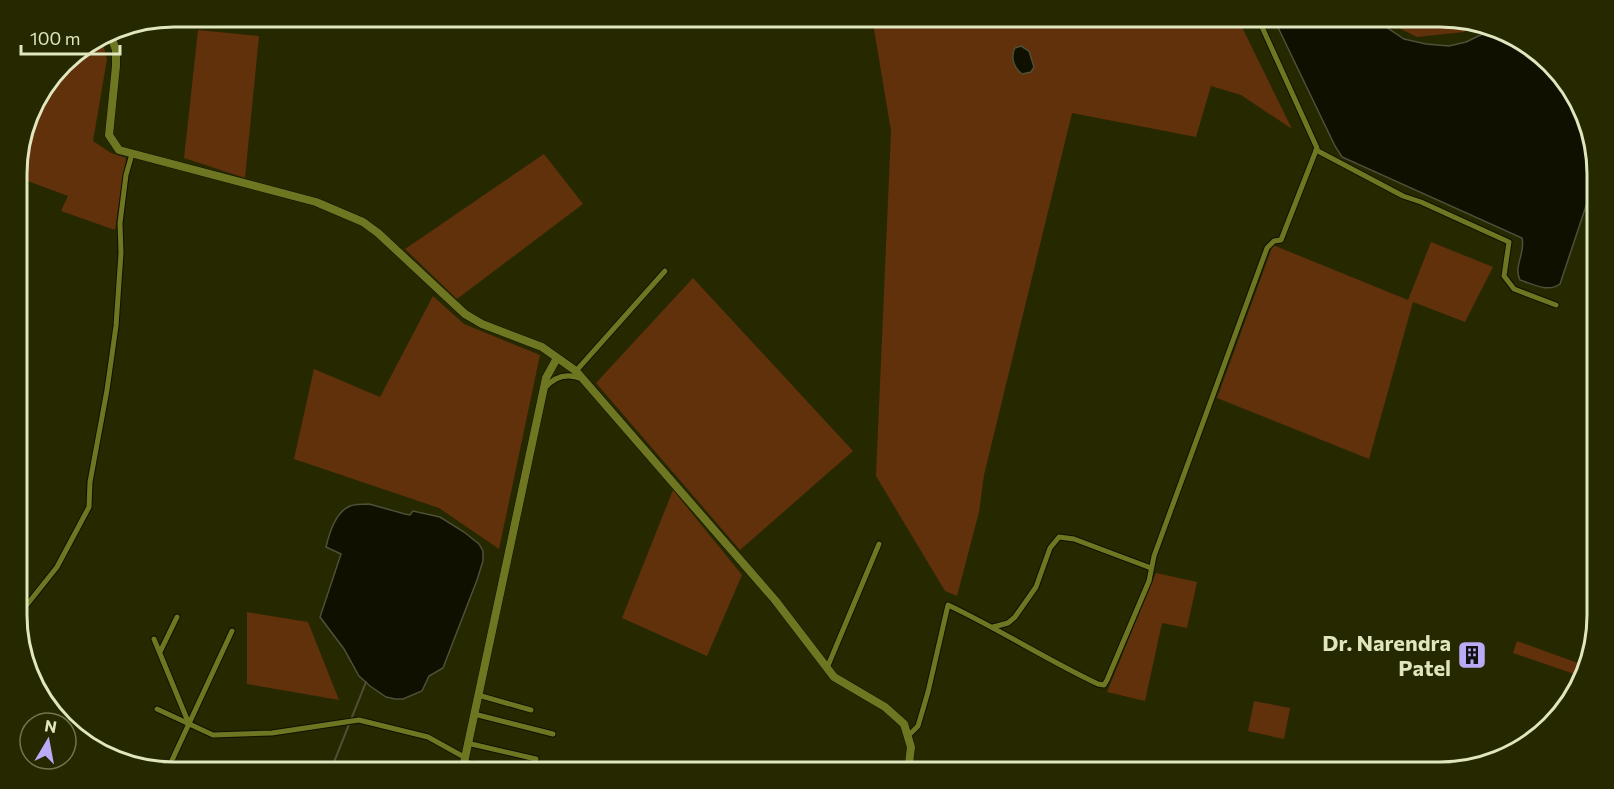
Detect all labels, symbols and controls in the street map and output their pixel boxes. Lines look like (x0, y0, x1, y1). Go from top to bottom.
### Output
scale bar (21, 18, 120, 56)
text: 100 m (30, 27, 80, 49)
place label: Dr. Narendra Patel (1322, 629, 1451, 681)
building icon: Dr. Narendra Patel (1456, 639, 1488, 671)
north arrow (18, 711, 78, 771)
text: N (43, 715, 58, 736)

